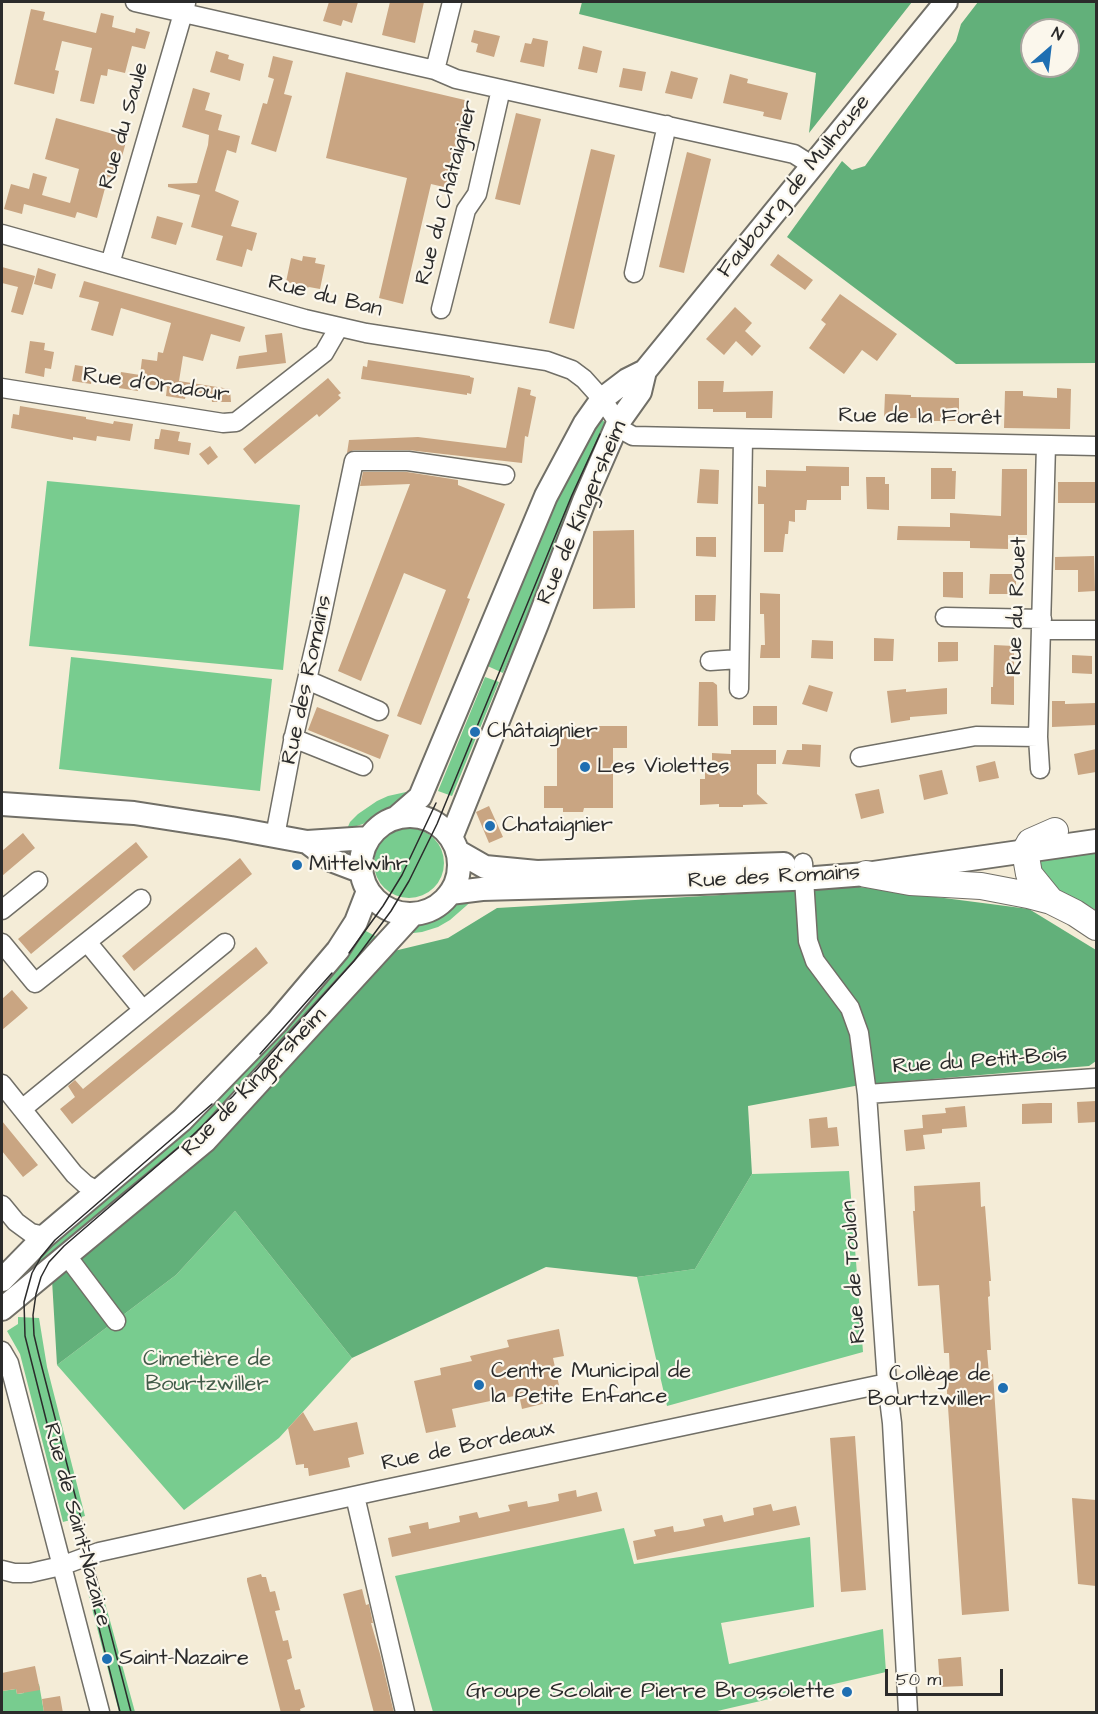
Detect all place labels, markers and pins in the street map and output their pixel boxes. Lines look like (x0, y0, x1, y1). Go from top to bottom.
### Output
place label: Châtaignier (487, 719, 598, 745)
marker: Châtaignier (468, 725, 482, 739)
place label: Les Violettes (597, 754, 730, 780)
marker: Les Violettes (578, 760, 592, 774)
place label: Chataignier (502, 813, 613, 839)
marker: Chataignier (483, 819, 497, 833)
place label: Mittelwihr (309, 852, 408, 878)
marker: Mittelwihr (290, 858, 304, 872)
place label: Centre Municipal de la Petite Enfance (491, 1359, 691, 1410)
place label: Collège de Bourtzwiller (868, 1362, 991, 1414)
marker: Centre Municipal de la Petite Enfance (472, 1378, 486, 1392)
marker: Collège de Bourtzwiller (996, 1381, 1010, 1395)
place label: Saint-Nazaire (119, 1646, 249, 1672)
marker: Saint-Nazaire (100, 1652, 114, 1666)
place label: Groupe Scolaire Pierre Brossolette (466, 1679, 835, 1705)
marker: Groupe Scolaire Pierre Brossolette (840, 1685, 854, 1699)

